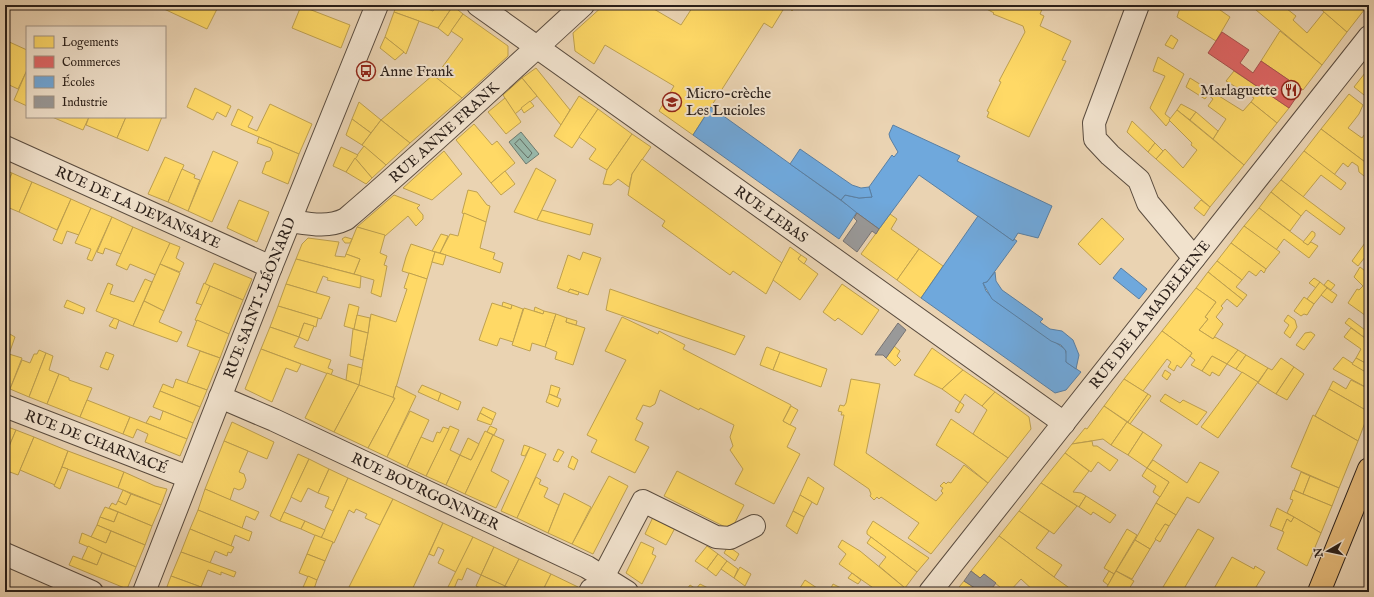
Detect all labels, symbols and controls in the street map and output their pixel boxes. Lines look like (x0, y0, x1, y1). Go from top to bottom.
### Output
legend (26, 26, 166, 118)
text: Logements (62, 35, 119, 50)
text: Commerces (62, 55, 120, 70)
bus stop icon: Anne Frank (355, 60, 377, 82)
place label: Anne Frank (379, 62, 455, 81)
text: Écoles (62, 74, 95, 90)
street label: RUE ANNE FRANK (385, 77, 503, 187)
restaurant icon: Marlaguette (1280, 79, 1302, 101)
place label: Marlaguette (1200, 81, 1277, 100)
place label: Micro-crèche Les Lucioles (686, 84, 771, 120)
school or university icon: Micro-crèche Les Lucioles (661, 91, 683, 113)
text: Industrie (62, 95, 108, 110)
street label: RUE DE LA DEVANSAYE (52, 161, 224, 253)
street label: RUE LEBAS (731, 181, 812, 247)
street label: RUE SAINT-LÉONARD (219, 214, 300, 381)
street label: RUE DE LA MADELEINE (1085, 236, 1214, 393)
street label: RUE DE CHARNACÉ (22, 405, 170, 478)
street label: RUE BOURGONNIER (348, 448, 503, 534)
north arrow (1308, 531, 1348, 571)
text: N (1311, 546, 1327, 559)

